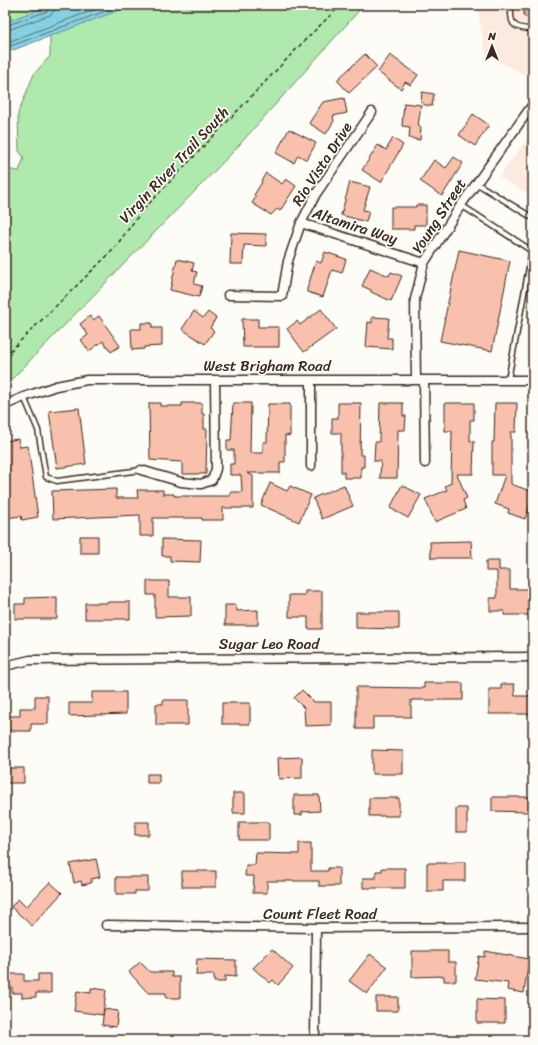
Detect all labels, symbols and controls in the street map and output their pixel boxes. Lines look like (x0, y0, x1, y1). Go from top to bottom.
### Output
north arrow (472, 26, 512, 66)
text: N (487, 27, 496, 46)
street label: Virgin River Trail South (113, 100, 235, 229)
street label: Rio Vista Drive (285, 117, 359, 211)
street label: Young Street (405, 173, 473, 259)
street label: Altamira Way (308, 200, 401, 252)
street label: West Brigham Road (203, 353, 332, 379)
street label: Sugar Leo Road (219, 631, 320, 657)
street label: Count Fleet Road (263, 901, 378, 927)

